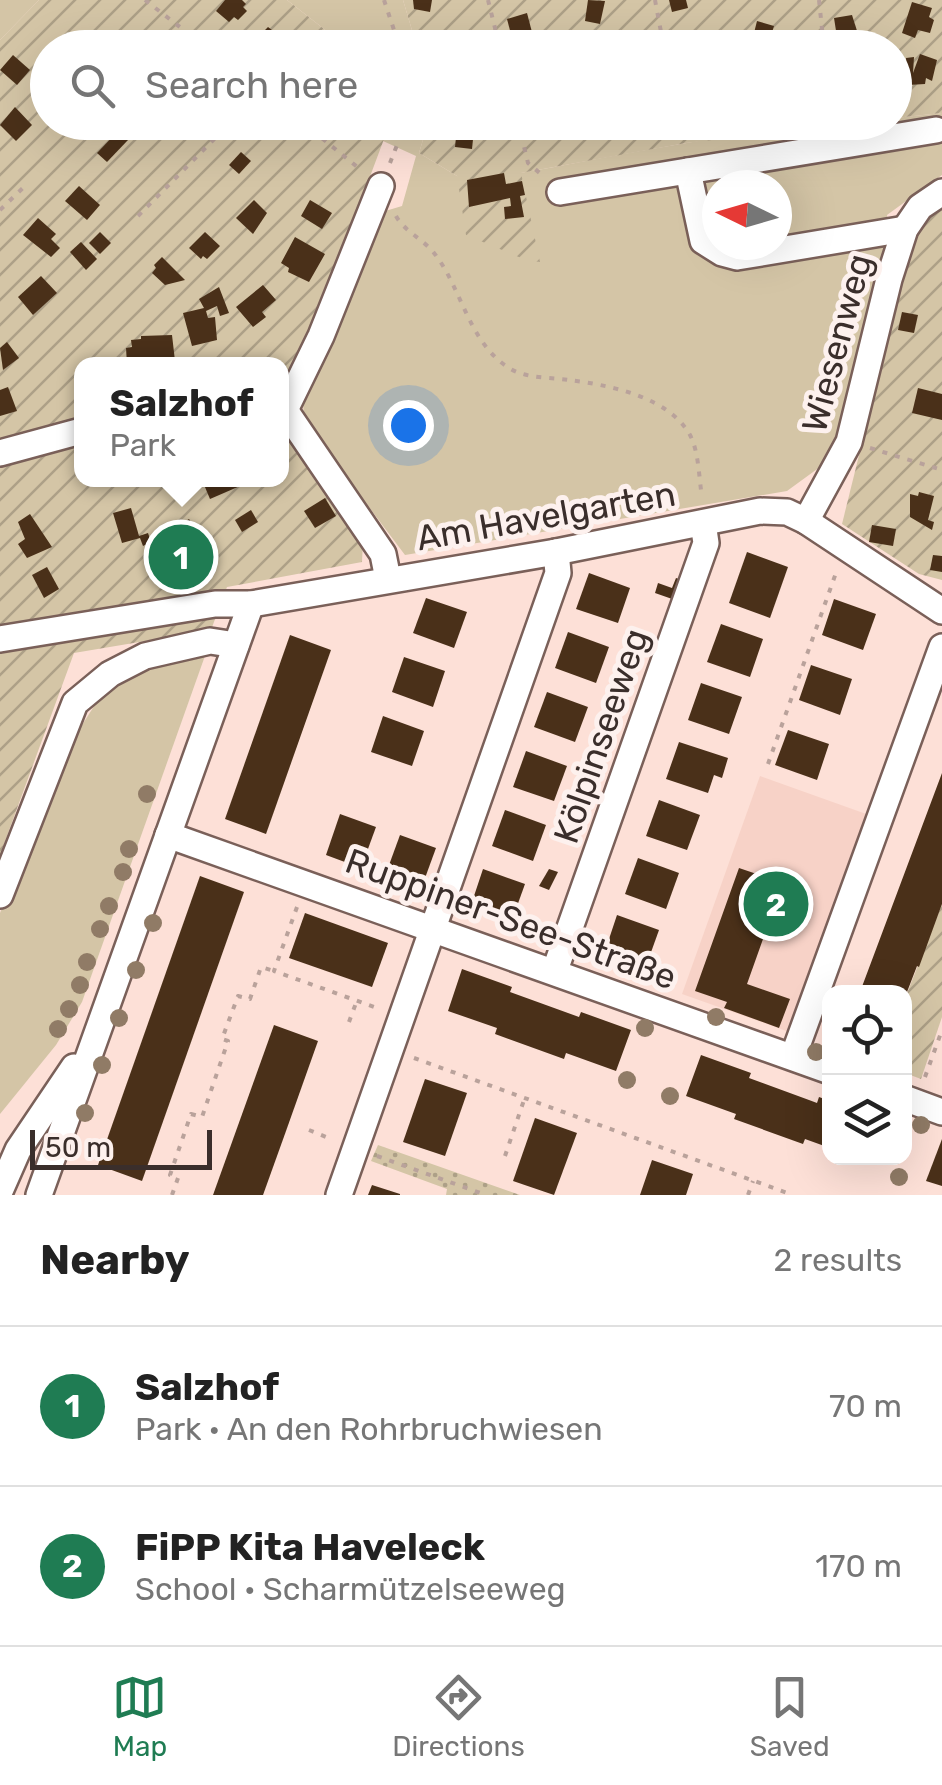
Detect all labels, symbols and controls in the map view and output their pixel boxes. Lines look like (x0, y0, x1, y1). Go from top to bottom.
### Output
search box (30, 30, 912, 140)
icon: search (65, 58, 120, 113)
text: Search here (145, 62, 358, 108)
north arrow (702, 170, 792, 260)
street label: Wiesenweg (793, 249, 881, 437)
popup (74, 357, 289, 487)
text: Salzhof (109, 380, 254, 426)
your location (383, 400, 434, 451)
text: Park (109, 426, 176, 464)
street label: Am Havelgarten (413, 473, 679, 559)
pin: 1 (148, 520, 214, 594)
street label: Kölpinseeweg (545, 623, 657, 849)
street label: Ruppiner-See-Straße (340, 840, 682, 998)
pin: 2 (744, 866, 808, 942)
map controls (822, 985, 912, 1165)
button: locate (822, 985, 912, 1075)
button: layers (822, 1075, 912, 1165)
scale bar (30, 1125, 212, 1170)
text: 50 m (45, 1131, 111, 1164)
text: Nearby (40, 1235, 190, 1285)
text: 2 results (773, 1241, 902, 1279)
text: Salzhof (135, 1364, 279, 1410)
text: 1 (65, 1387, 80, 1425)
text: 70 m (829, 1387, 902, 1425)
text: Park · An den Rohrbruchwiesen (135, 1410, 603, 1448)
text: FiPP Kita Haveleck (135, 1524, 485, 1570)
text: 2 (62, 1547, 83, 1585)
text: 170 m (815, 1547, 902, 1585)
text: School · Scharmützelseeweg (135, 1570, 566, 1608)
tab: Map (112, 1670, 167, 1763)
tab: Directions (392, 1670, 525, 1763)
tab: Saved (750, 1670, 830, 1763)

